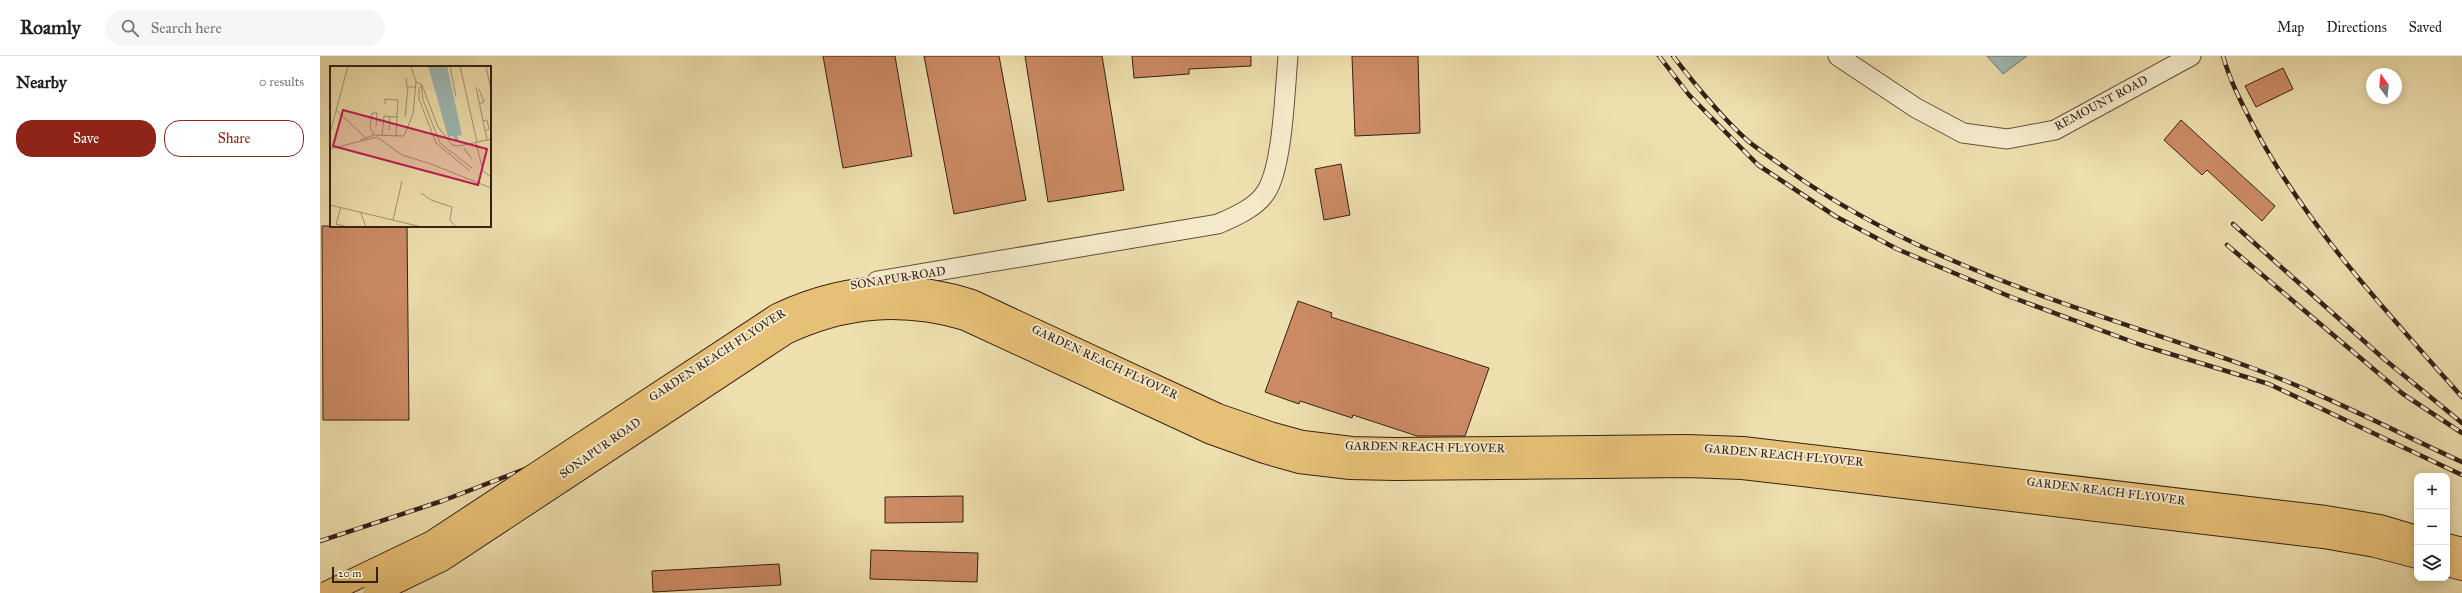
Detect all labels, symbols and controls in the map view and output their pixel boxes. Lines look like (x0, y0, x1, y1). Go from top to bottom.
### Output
search box (105, 10, 385, 46)
text: Roamly (20, 16, 81, 39)
icon: search (119, 17, 141, 39)
text: Search here (151, 19, 222, 37)
text: Map (2277, 19, 2304, 36)
text: Directions (2326, 19, 2387, 36)
text: Saved (2409, 19, 2442, 36)
inset map (330, 66, 491, 227)
north arrow (2366, 68, 2402, 104)
text: Nearby (16, 72, 67, 93)
street label: REMOUNT ROAD (2052, 73, 2150, 133)
text: 0 results (259, 74, 304, 90)
button: Save (16, 120, 156, 157)
button: Share (164, 120, 304, 157)
street label: SONAPUR ROAD (849, 264, 947, 292)
street label: GARDEN REACH FLYOVER (646, 305, 788, 404)
street label: GARDEN REACH FLYOVER (1030, 322, 1181, 402)
street label: SONAPUR ROAD (557, 415, 643, 481)
street label: GARDEN REACH FLYOVER (1345, 439, 1506, 455)
street label: GARDEN REACH FLYOVER (1704, 441, 1865, 469)
map controls (2414, 473, 2450, 581)
button: + (2414, 473, 2450, 509)
street label: GARDEN REACH FLYOVER (2026, 474, 2187, 508)
button: − (2414, 509, 2450, 545)
button: layers (2414, 545, 2450, 581)
scale bar (332, 565, 378, 584)
text: 20 m (338, 567, 361, 580)

